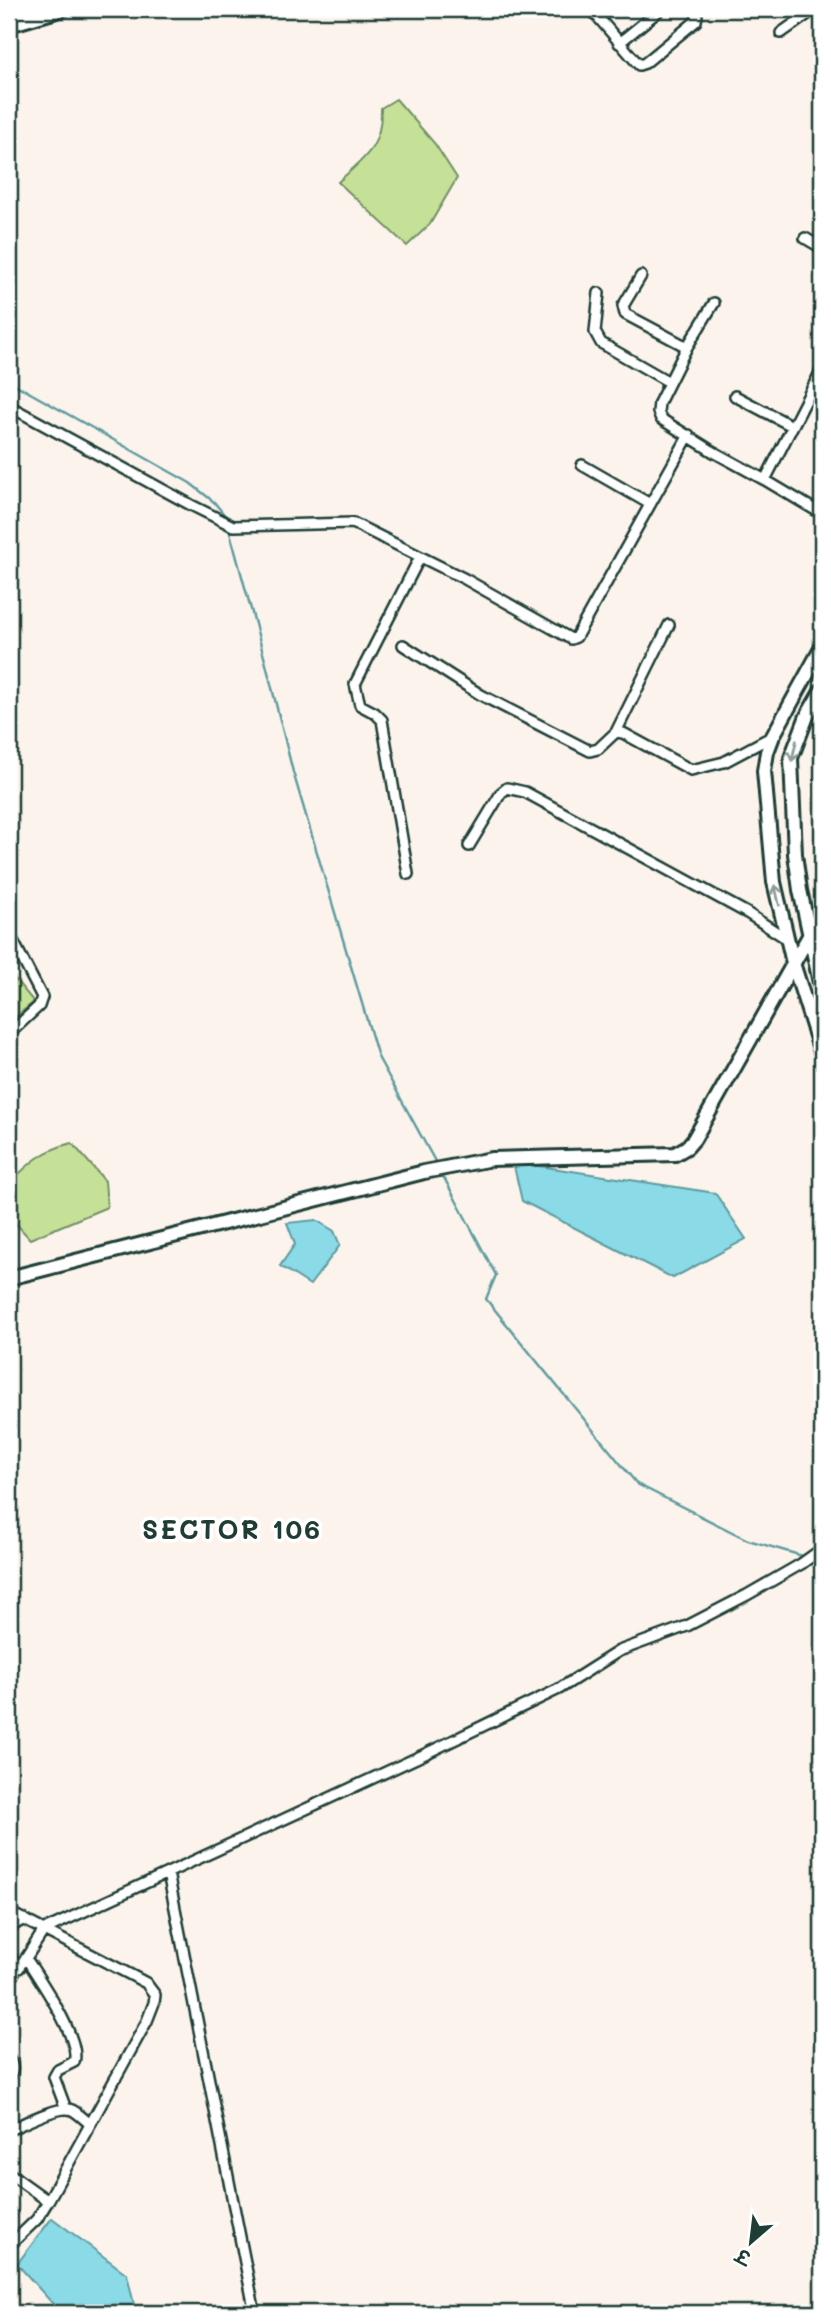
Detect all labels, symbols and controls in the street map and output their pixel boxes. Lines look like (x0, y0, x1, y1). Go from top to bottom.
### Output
one-way arrow (786, 740, 799, 762)
one-way arrow (770, 884, 783, 907)
district label: SECTOR 106 (142, 1512, 322, 1546)
north arrow (716, 2206, 786, 2276)
text: उ (729, 2242, 756, 2272)

